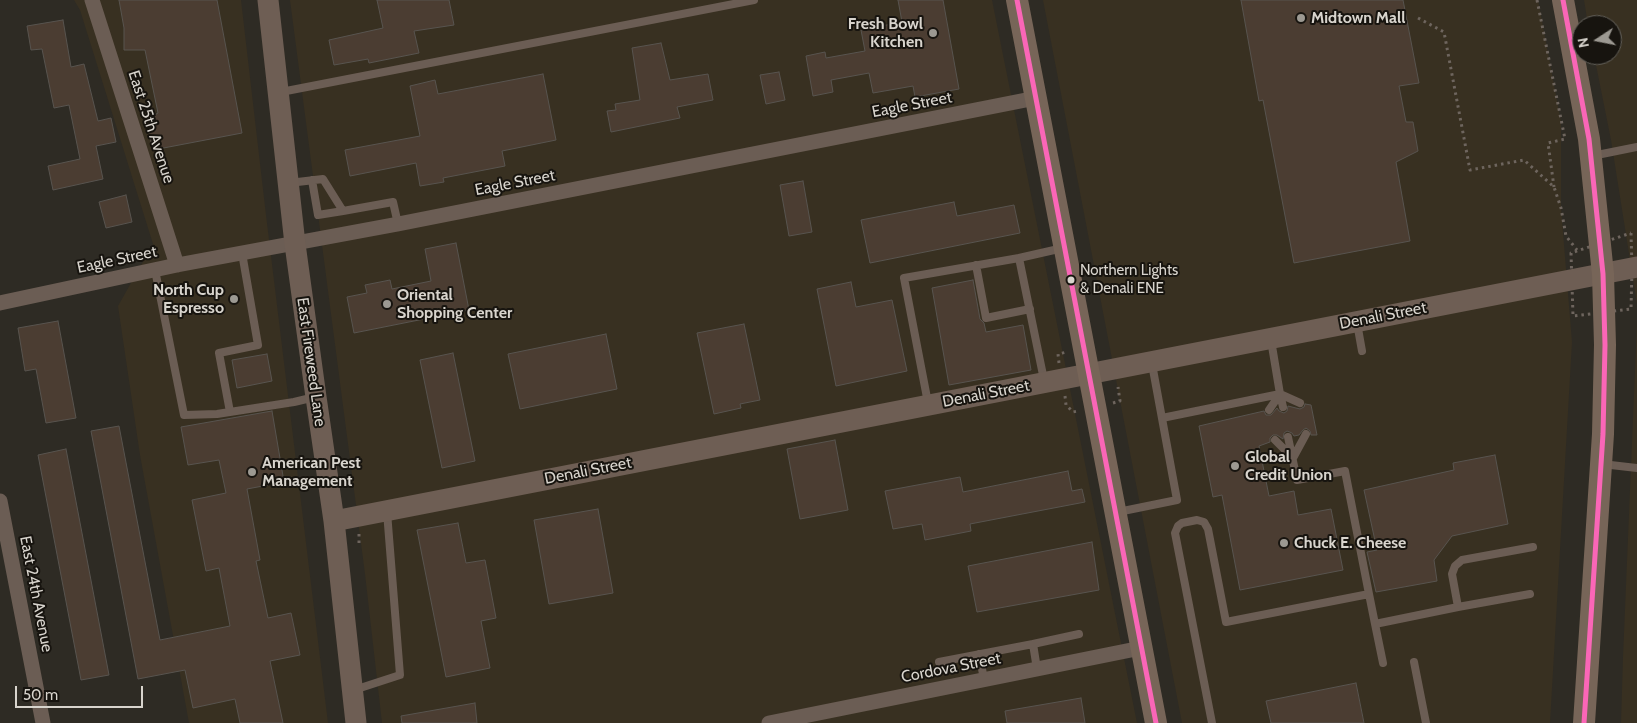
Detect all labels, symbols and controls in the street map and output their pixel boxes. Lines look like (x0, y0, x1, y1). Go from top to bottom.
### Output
place label: Midtown Mall (1311, 8, 1405, 28)
marker: Midtown Mall (1295, 12, 1307, 24)
place label: Fresh Bowl Kitchen (848, 14, 923, 52)
north arrow (1572, 15, 1622, 65)
marker: Fresh Bowl Kitchen (927, 27, 939, 39)
text: N (1573, 36, 1593, 49)
street label: East 25th Avenue (124, 68, 178, 186)
street label: Eagle Street (870, 88, 954, 122)
street label: Eagle Street (473, 166, 557, 200)
street label: Eagle Street (75, 242, 159, 278)
place label: Northern Lights & Denali ENE (1080, 262, 1178, 297)
marker: Northern Lights & Denali ENE (1066, 275, 1076, 285)
place label: North Cup Espresso (153, 280, 224, 318)
place label: Oriental Shopping Center (397, 285, 512, 323)
marker: North Cup Espresso (228, 293, 240, 305)
street label: East Fireweed Lane (292, 296, 330, 428)
marker: Oriental Shopping Center (381, 298, 393, 310)
street label: Denali Street (1338, 298, 1428, 334)
street label: Denali Street (941, 376, 1031, 412)
place label: Global Credit Union (1245, 447, 1332, 485)
place label: American Pest Management (262, 453, 361, 491)
street label: Denali Street (543, 453, 633, 489)
marker: Global Credit Union (1229, 460, 1241, 472)
marker: American Pest Management (246, 466, 258, 478)
place label: Chuck E. Cheese (1294, 533, 1406, 553)
street label: East 24th Avenue (15, 534, 57, 654)
marker: Chuck E. Cheese (1278, 537, 1290, 549)
street label: Cordova Street (900, 649, 1002, 687)
scale bar (18, 676, 145, 708)
text: 50 m (23, 686, 58, 704)

